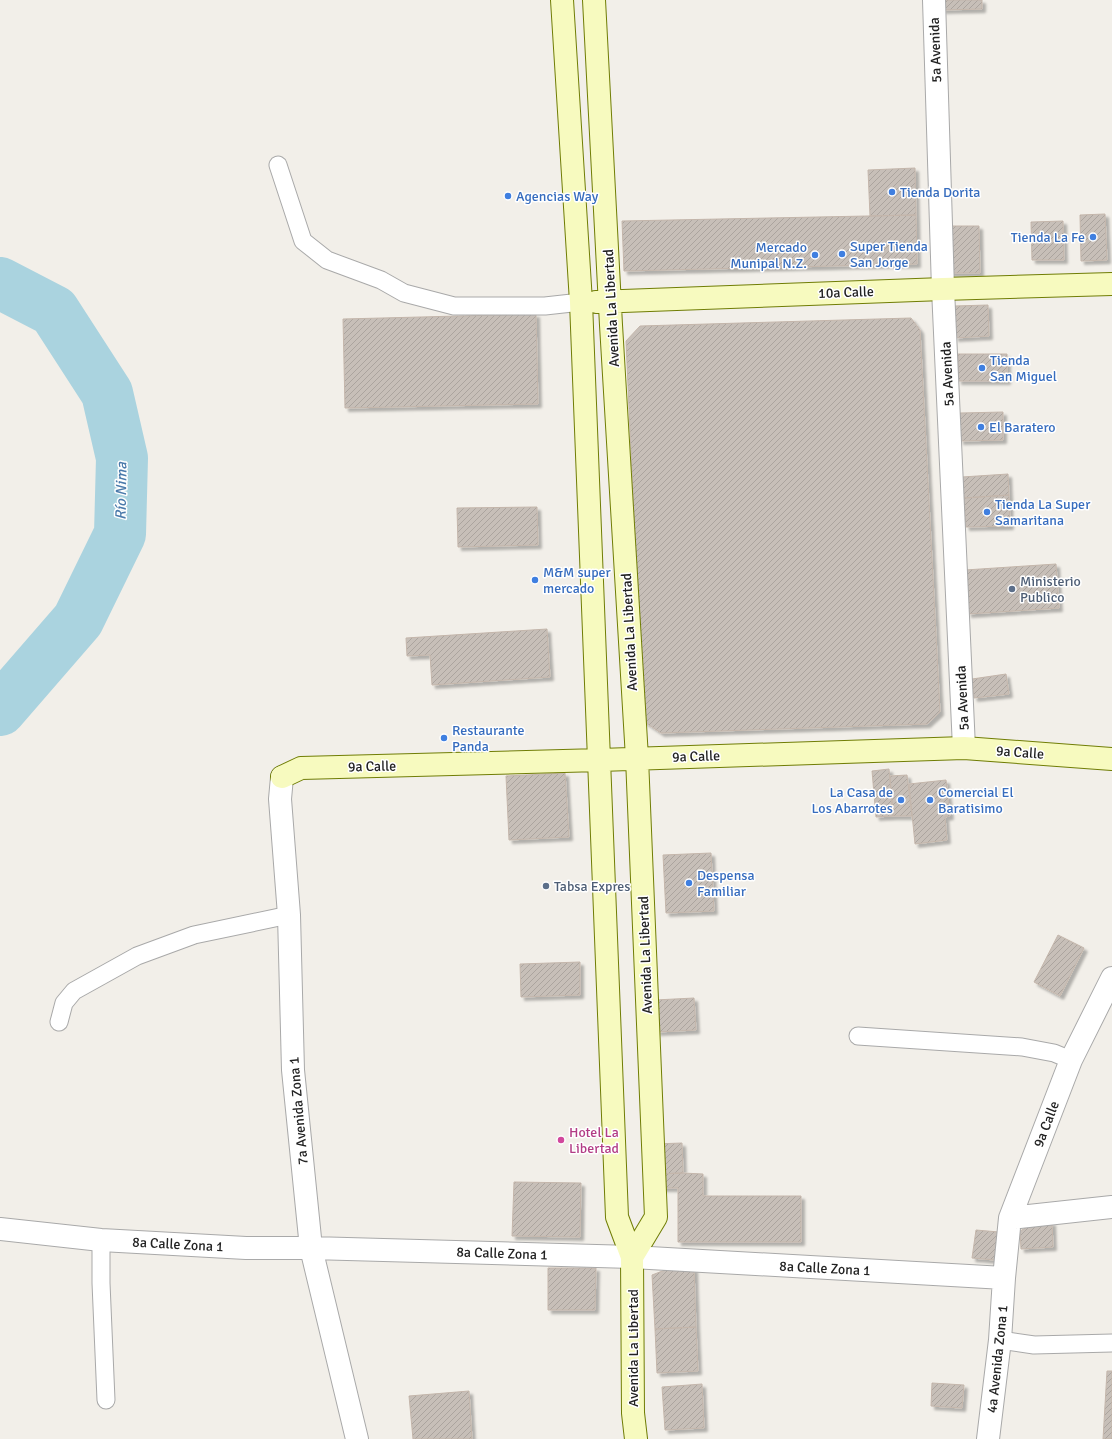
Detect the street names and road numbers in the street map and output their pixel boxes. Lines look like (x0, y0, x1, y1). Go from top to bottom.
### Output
street label: 5a Avenida (926, 17, 945, 83)
street label: Avenida La Libertad (600, 249, 623, 367)
street label: 10a Calle (818, 283, 874, 302)
street label: 5a Avenida (937, 341, 958, 407)
street label: Avenida La Libertad (618, 573, 641, 691)
street label: 5a Avenida (952, 665, 973, 731)
street label: 9a Calle (995, 742, 1045, 763)
street label: 9a Calle (672, 747, 720, 766)
street label: 9a Calle (348, 758, 396, 775)
street label: Avenida La Libertad (635, 896, 656, 1014)
street label: 7a Avenida Zona 1 (285, 1056, 312, 1166)
street label: 9a Calle (1030, 1099, 1063, 1150)
street label: 8a Calle Zona 1 (132, 1234, 224, 1255)
street label: 8a Calle Zona 1 (456, 1243, 548, 1264)
street label: 8a Calle Zona 1 (779, 1258, 871, 1279)
street label: Avenida La Libertad (625, 1289, 642, 1407)
street label: 4a Avenida Zona 1 (983, 1304, 1012, 1414)

